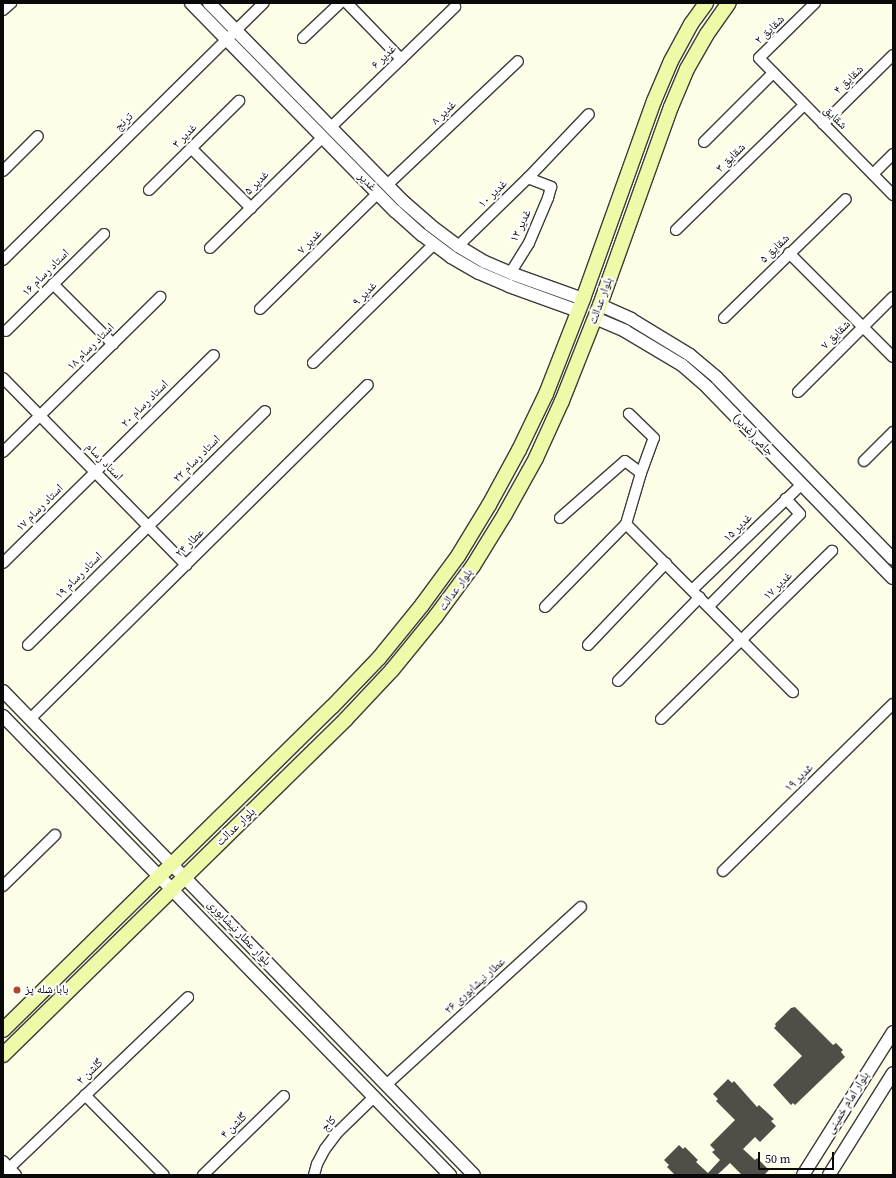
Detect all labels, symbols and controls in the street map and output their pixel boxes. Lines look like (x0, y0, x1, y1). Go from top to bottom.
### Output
street label: شقایق ۲ (752, 12, 788, 48)
street label: غدیر ۶ (369, 42, 399, 72)
street label: شقایق ۴ (831, 62, 867, 98)
street label: غدیر ۸ (429, 98, 459, 128)
street label: شقایق (820, 103, 850, 133)
street label: ترنج (112, 110, 136, 134)
street label: غدیر ۳ (170, 121, 200, 151)
street label: شقایق ۳ (713, 140, 749, 176)
street label: غدیر ۵ (242, 168, 272, 198)
street label: غدیر (355, 170, 379, 194)
street label: غدیر ۱۰ (476, 177, 510, 211)
street label: غدیر ۱۲ (507, 207, 535, 245)
street label: غدیر ۷ (295, 227, 325, 257)
street label: شقایق ۵ (757, 231, 793, 267)
street label: استاد رسام ۱۶ (19, 246, 73, 300)
street label: بلوار عدالت (586, 275, 616, 327)
street label: غدیر ۹ (350, 279, 380, 309)
street label: شقایق ۷ (818, 317, 854, 353)
street label: استاد رسام ۱۸ (64, 320, 118, 374)
street label: استاد رسام ۲۰ (118, 377, 172, 431)
street label: جامی(غدیر) (729, 411, 777, 459)
street label: استاد رسام ۲۲ (170, 432, 224, 486)
street label: استاد رسام (82, 440, 126, 484)
street label: استاد رسام ۱۷ (13, 481, 67, 535)
street label: غدیر ۱۵ (721, 511, 755, 545)
street label: عطار ۲۴ (173, 526, 207, 560)
street label: استاد رسام ۱۹ (52, 549, 106, 603)
street label: بلوار عدالت (436, 566, 476, 614)
street label: غدیر ۱۷ (761, 569, 795, 603)
street label: غدیر ۱۹ (782, 761, 816, 795)
street label: بلوار عدالت (213, 805, 259, 849)
street label: بلوار عطار نیشابوری (204, 897, 274, 969)
street label: عطار نیشابوری ۲۶ (441, 955, 509, 1017)
place label: بابا شله پز (25, 983, 68, 997)
marker: بابا شله پز (12, 985, 22, 995)
street label: گلشن ۲ (74, 1056, 106, 1088)
street label: بلوار امام خمینی (823, 1069, 873, 1137)
street label: گلشن ۴ (218, 1110, 250, 1142)
street label: کاج (318, 1113, 340, 1135)
scale bar (760, 1144, 836, 1170)
text: 50 m (765, 1151, 791, 1167)

